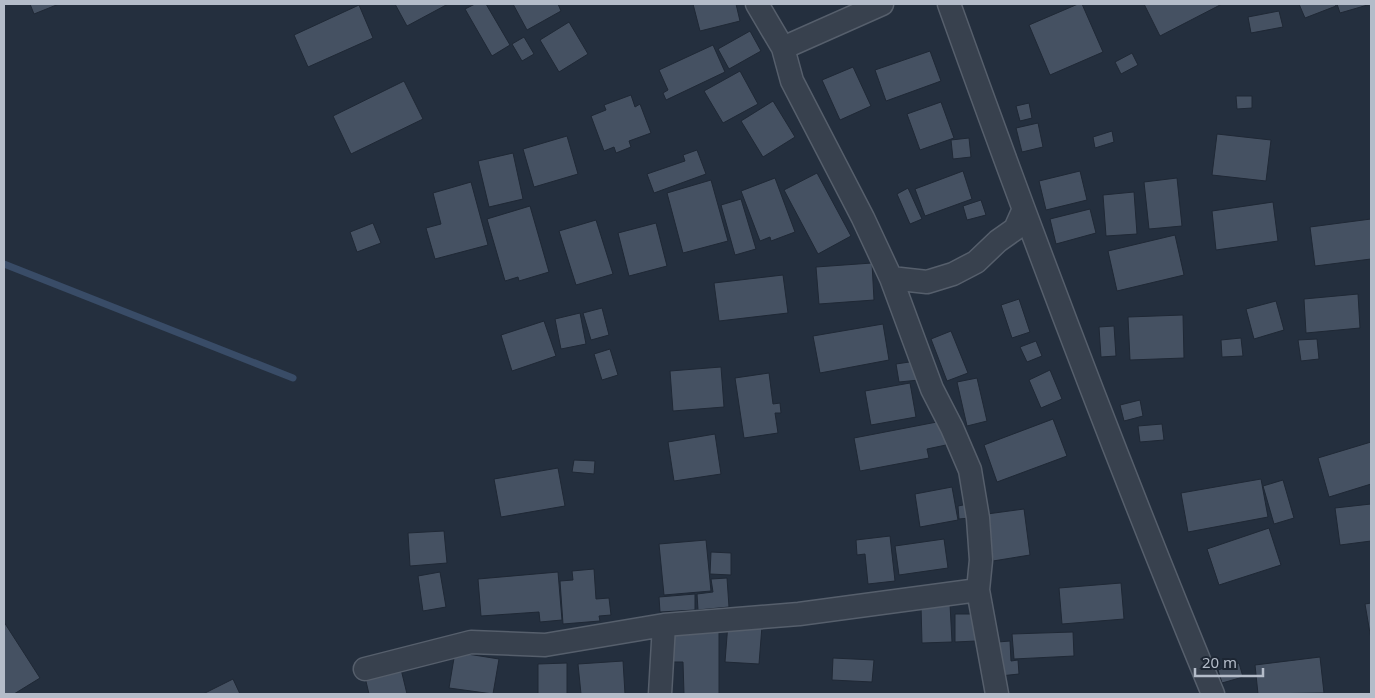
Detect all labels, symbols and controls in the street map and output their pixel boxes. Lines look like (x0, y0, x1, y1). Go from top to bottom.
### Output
scale bar (1195, 646, 1262, 678)
text: 20 m (1202, 652, 1237, 672)

